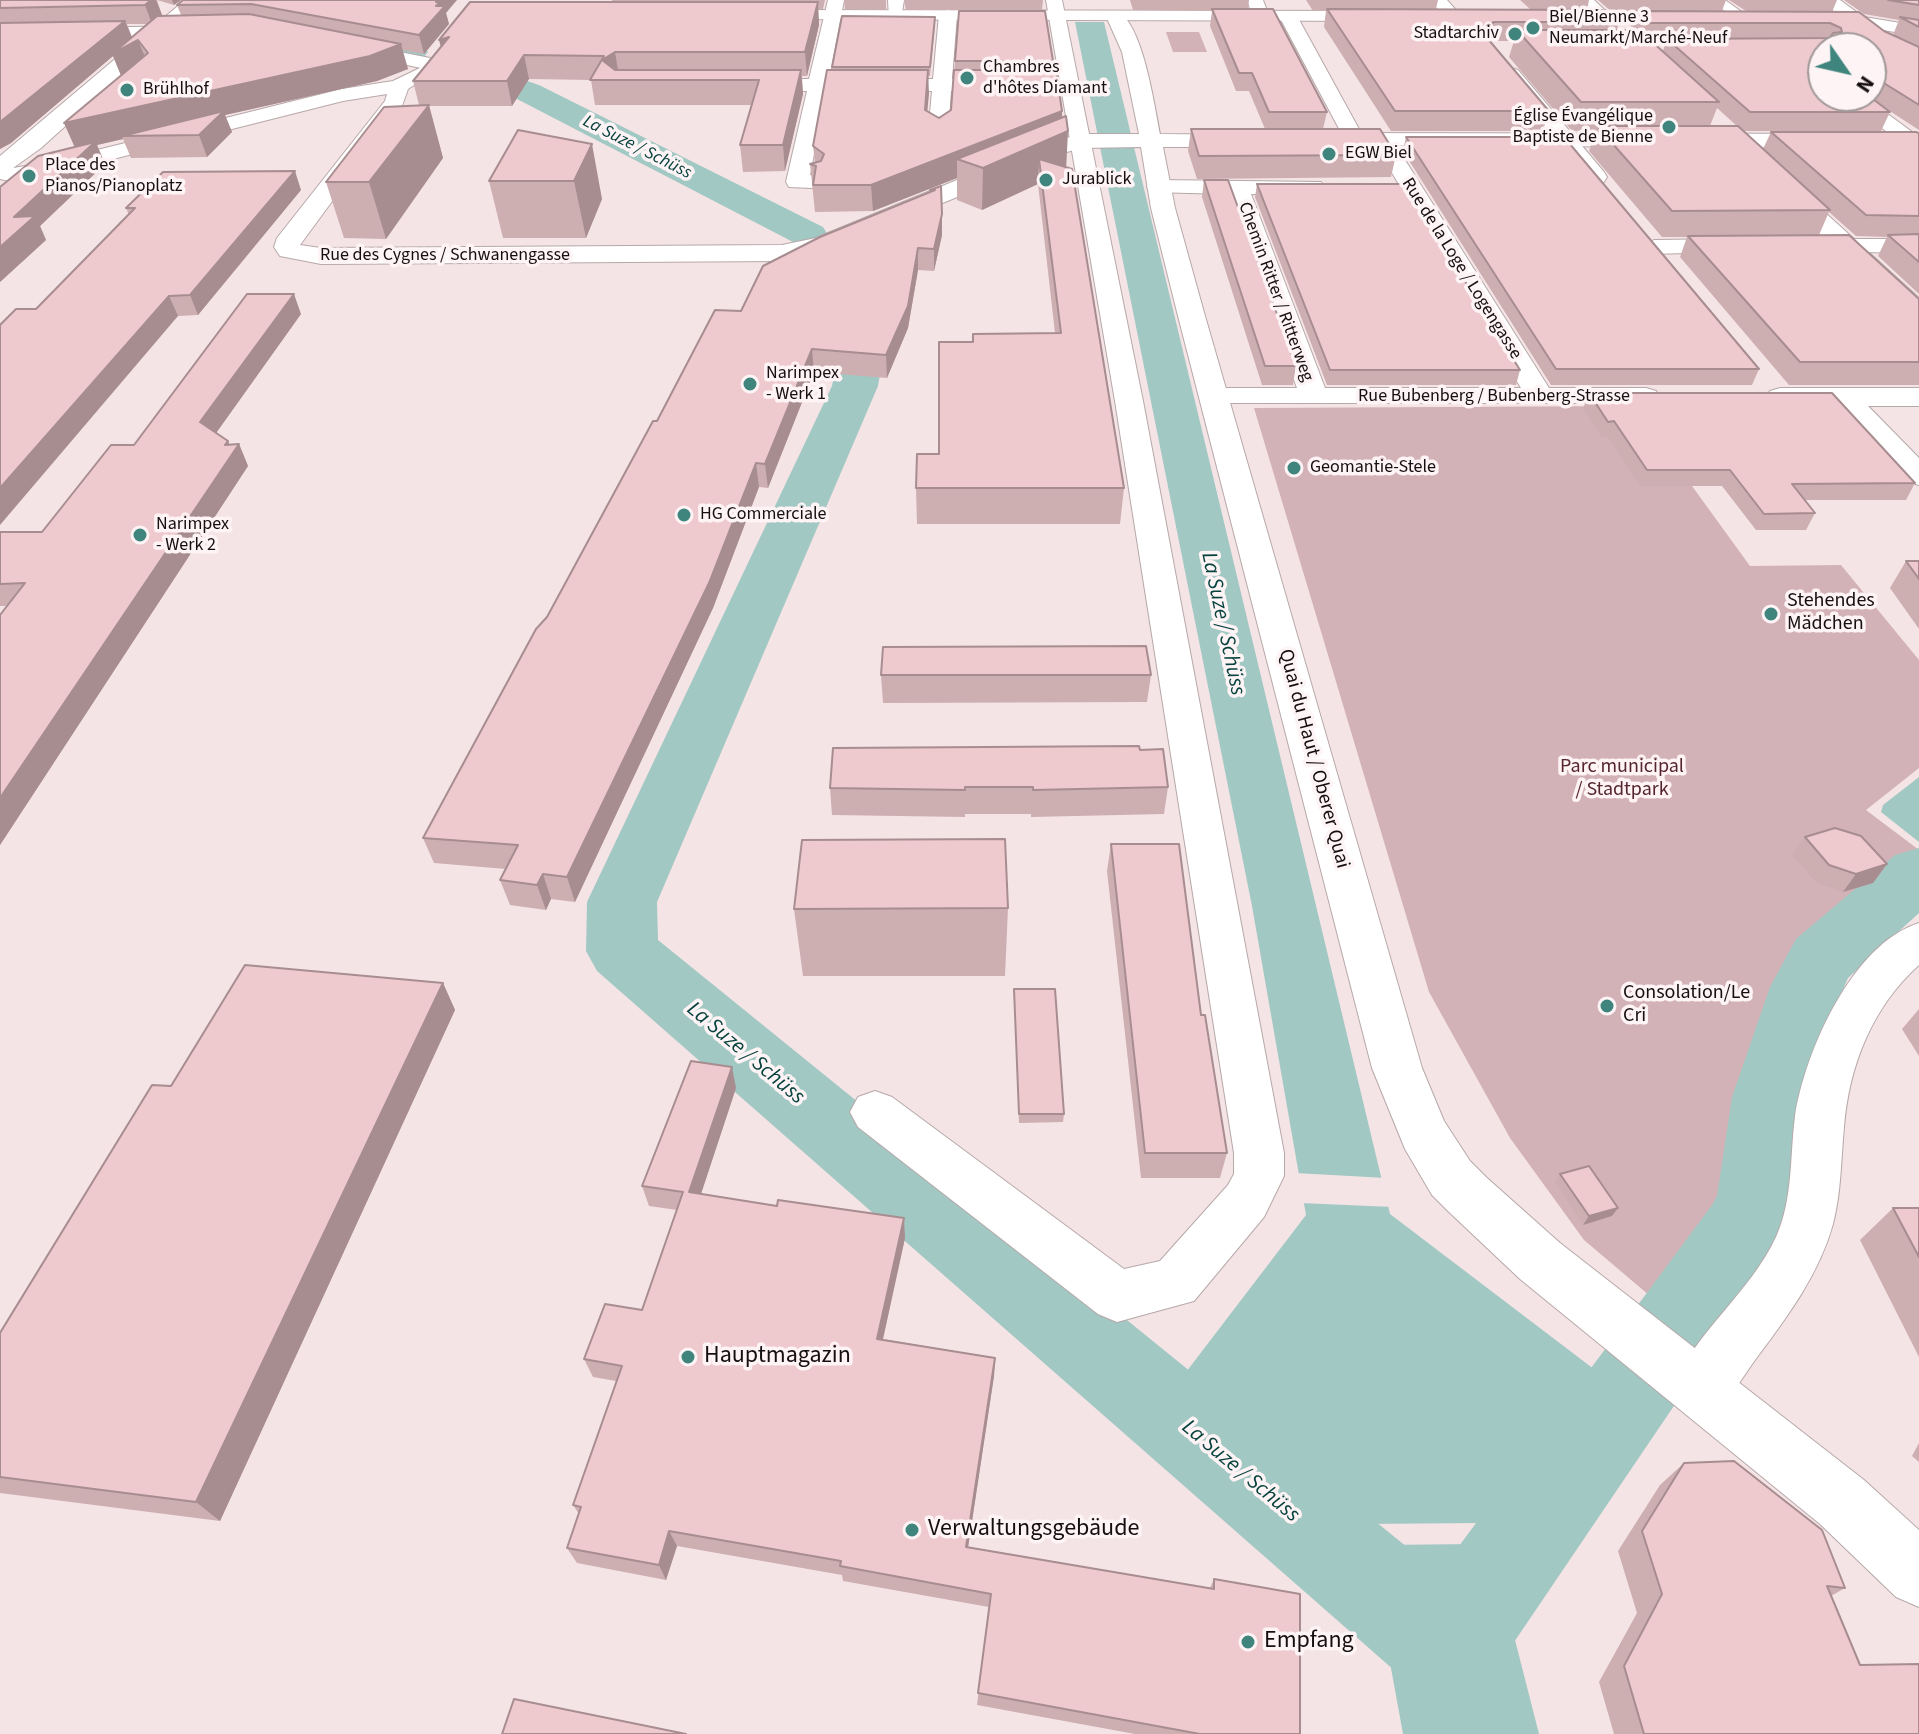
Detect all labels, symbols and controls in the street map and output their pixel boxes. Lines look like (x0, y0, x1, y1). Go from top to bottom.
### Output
place label: Biel/Bienne 3 Neumarkt/Marché-Neuf (1549, 7, 1727, 50)
marker: Biel/Bienne 3 Neumarkt/Marché-Neuf (1524, 19, 1542, 37)
place label: Stadtarchiv (1413, 23, 1499, 45)
marker: Stadtarchiv (1506, 25, 1524, 43)
north arrow (1807, 32, 1887, 112)
place label: Chambres d'hôtes Diamant (983, 57, 1107, 100)
marker: Chambres d'hôtes Diamant (958, 69, 976, 87)
text: N (1848, 69, 1883, 99)
place label: Brühlhof (143, 79, 209, 101)
marker: Brühlhof (118, 81, 136, 99)
place label: Église Évangélique Baptiste de Bienne (1513, 106, 1653, 148)
water label: La Suze / Schüss (579, 111, 695, 185)
marker: Église Évangélique Baptiste de Bienne (1660, 118, 1678, 136)
place label: EGW Biel (1345, 143, 1412, 165)
marker: EGW Biel (1320, 145, 1338, 163)
place label: Place des Pianos/Pianoplatz (45, 155, 183, 198)
marker: Place des Pianos/Pianoplatz (20, 167, 38, 185)
place label: Jurablick (1062, 169, 1131, 191)
marker: Jurablick (1037, 171, 1055, 189)
street label: Rue de la Loge / Logengasse (1396, 174, 1526, 364)
street label: Chemin Ritter / Ritterweg (1233, 199, 1317, 385)
street label: Rue des Cygnes / Schwanengasse (320, 245, 570, 267)
place label: Narimpex - Werk 1 (766, 363, 839, 406)
marker: Narimpex - Werk 1 (741, 375, 759, 393)
street label: Rue Bubenberg / Bubenberg-Strasse (1358, 386, 1630, 408)
place label: Geomantie-Stele (1310, 457, 1436, 479)
marker: Geomantie-Stele (1285, 459, 1303, 477)
place label: HG Commerciale (700, 504, 827, 526)
marker: HG Commerciale (675, 506, 693, 524)
place label: Narimpex - Werk 2 (156, 514, 229, 556)
marker: Narimpex - Werk 2 (131, 526, 149, 544)
water label: La Suze / Schüss (1194, 550, 1250, 698)
place label: Stehendes Mädchen (1787, 590, 1875, 637)
marker: Stehendes Mädchen (1762, 605, 1780, 623)
street label: Quai du Haut / Oberer Quai (1272, 647, 1354, 871)
park label: Parc municipal / Stadtpark (1560, 756, 1684, 803)
place label: Consolation/Le Cri (1623, 982, 1750, 1029)
water label: La Suze / Schüss (681, 997, 809, 1111)
marker: Consolation/Le Cri (1598, 997, 1616, 1015)
place label: Hauptmagazin (704, 1343, 851, 1371)
marker: Hauptmagazin (679, 1348, 697, 1366)
water label: La Suze / Schüss (1176, 1415, 1304, 1529)
place label: Verwaltungsgebäude (928, 1516, 1139, 1544)
marker: Verwaltungsgebäude (903, 1521, 921, 1539)
place label: Empfang (1264, 1628, 1354, 1656)
marker: Empfang (1239, 1633, 1257, 1651)

